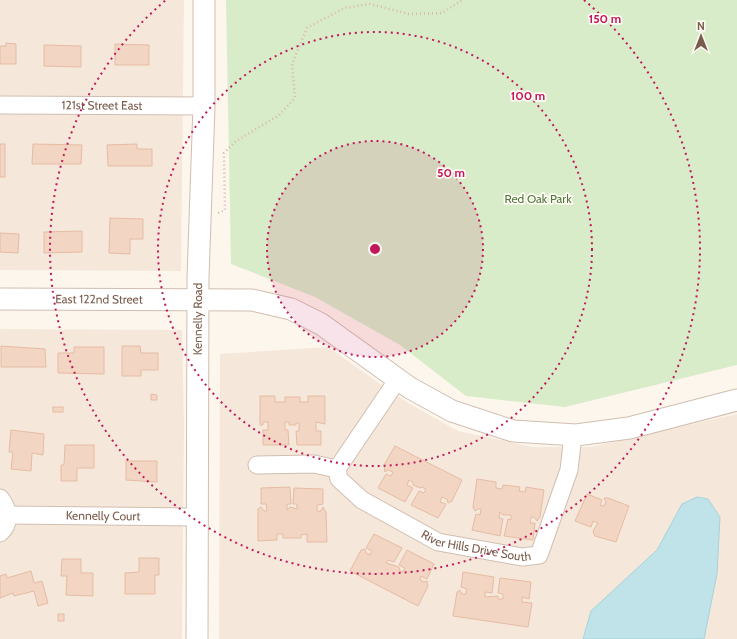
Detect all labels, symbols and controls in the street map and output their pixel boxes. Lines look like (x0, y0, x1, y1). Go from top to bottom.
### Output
text: 150 m (589, 11, 621, 26)
north arrow (681, 16, 721, 56)
text: N (697, 19, 705, 33)
text: 100 m (511, 88, 545, 103)
street label: 121st Street East (62, 97, 142, 113)
text: 50 m (437, 165, 465, 180)
park label: Red Oak Park (504, 191, 572, 206)
centre of rings (368, 242, 382, 256)
street label: Kennelly Road (190, 283, 205, 355)
street label: East 122nd Street (55, 291, 143, 307)
street label: Kennelly Court (66, 508, 140, 523)
street label: River Hills Drive South (419, 526, 532, 564)

